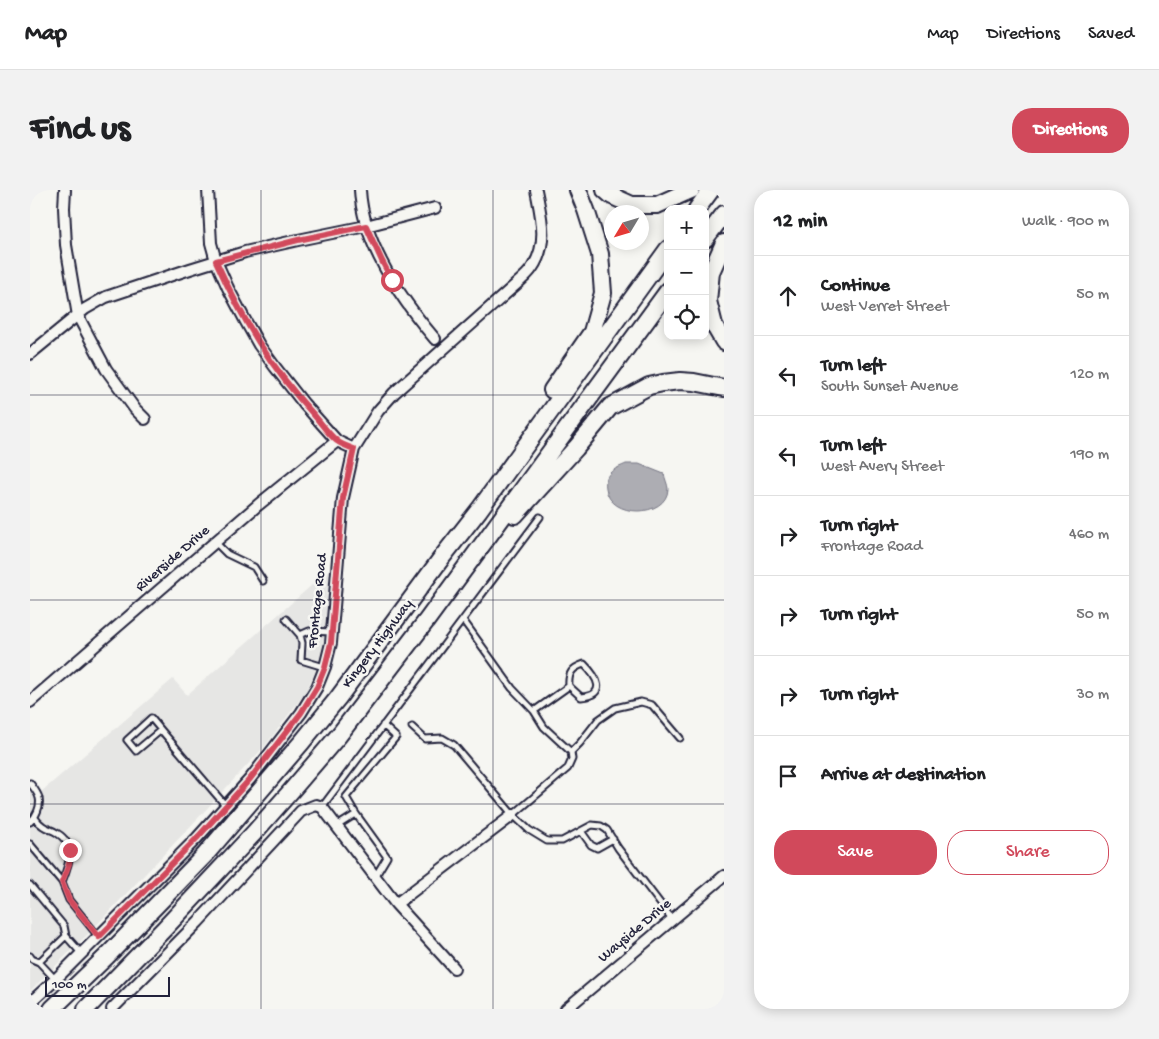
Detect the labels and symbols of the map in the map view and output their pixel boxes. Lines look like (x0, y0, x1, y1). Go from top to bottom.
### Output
north arrow (604, 205, 649, 250)
route start (381, 269, 404, 292)
street label: Riverside Drive (132, 522, 214, 596)
street label: Frontage Road (304, 552, 332, 650)
street label: Kingery Highway (339, 595, 418, 692)
route end (59, 839, 82, 862)
street label: Wayside Drive (595, 895, 675, 967)
scale bar (45, 974, 170, 997)

